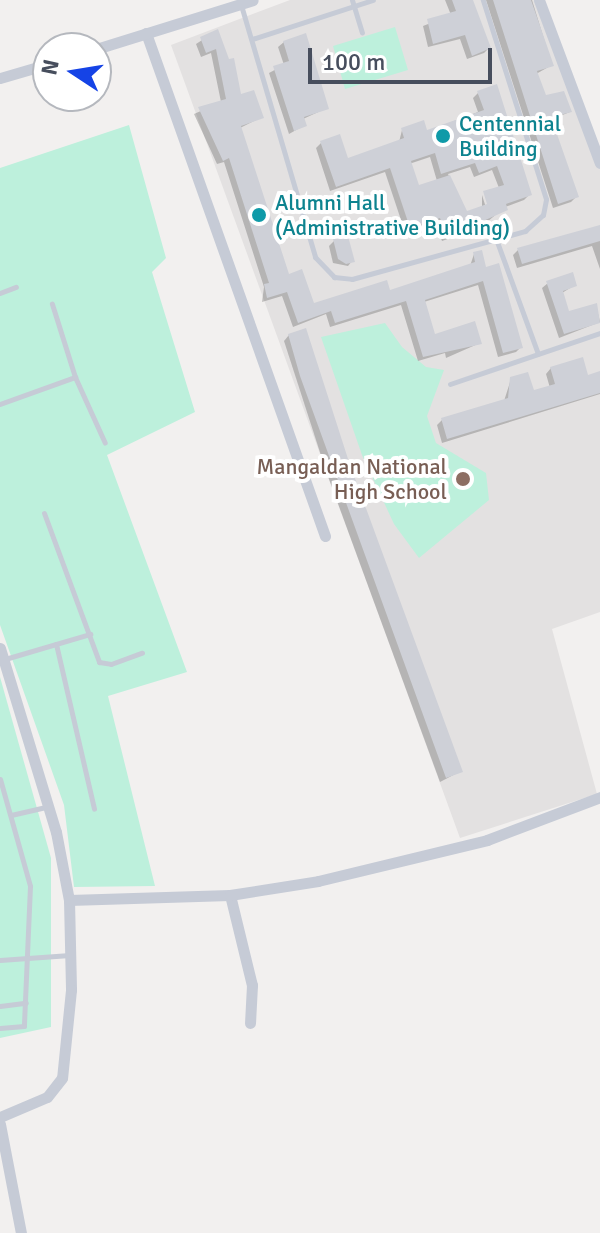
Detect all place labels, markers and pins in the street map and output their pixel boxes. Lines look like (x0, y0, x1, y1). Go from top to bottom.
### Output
place label: Centennial Building (459, 110, 561, 162)
marker: Centennial Building (434, 127, 452, 145)
place label: Alumni Hall (Administrative Building) (275, 189, 510, 240)
marker: Alumni Hall (Administrative Building) (250, 206, 268, 224)
place label: Mangaldan National High School (257, 453, 447, 504)
marker: Mangaldan National High School (454, 470, 472, 488)

